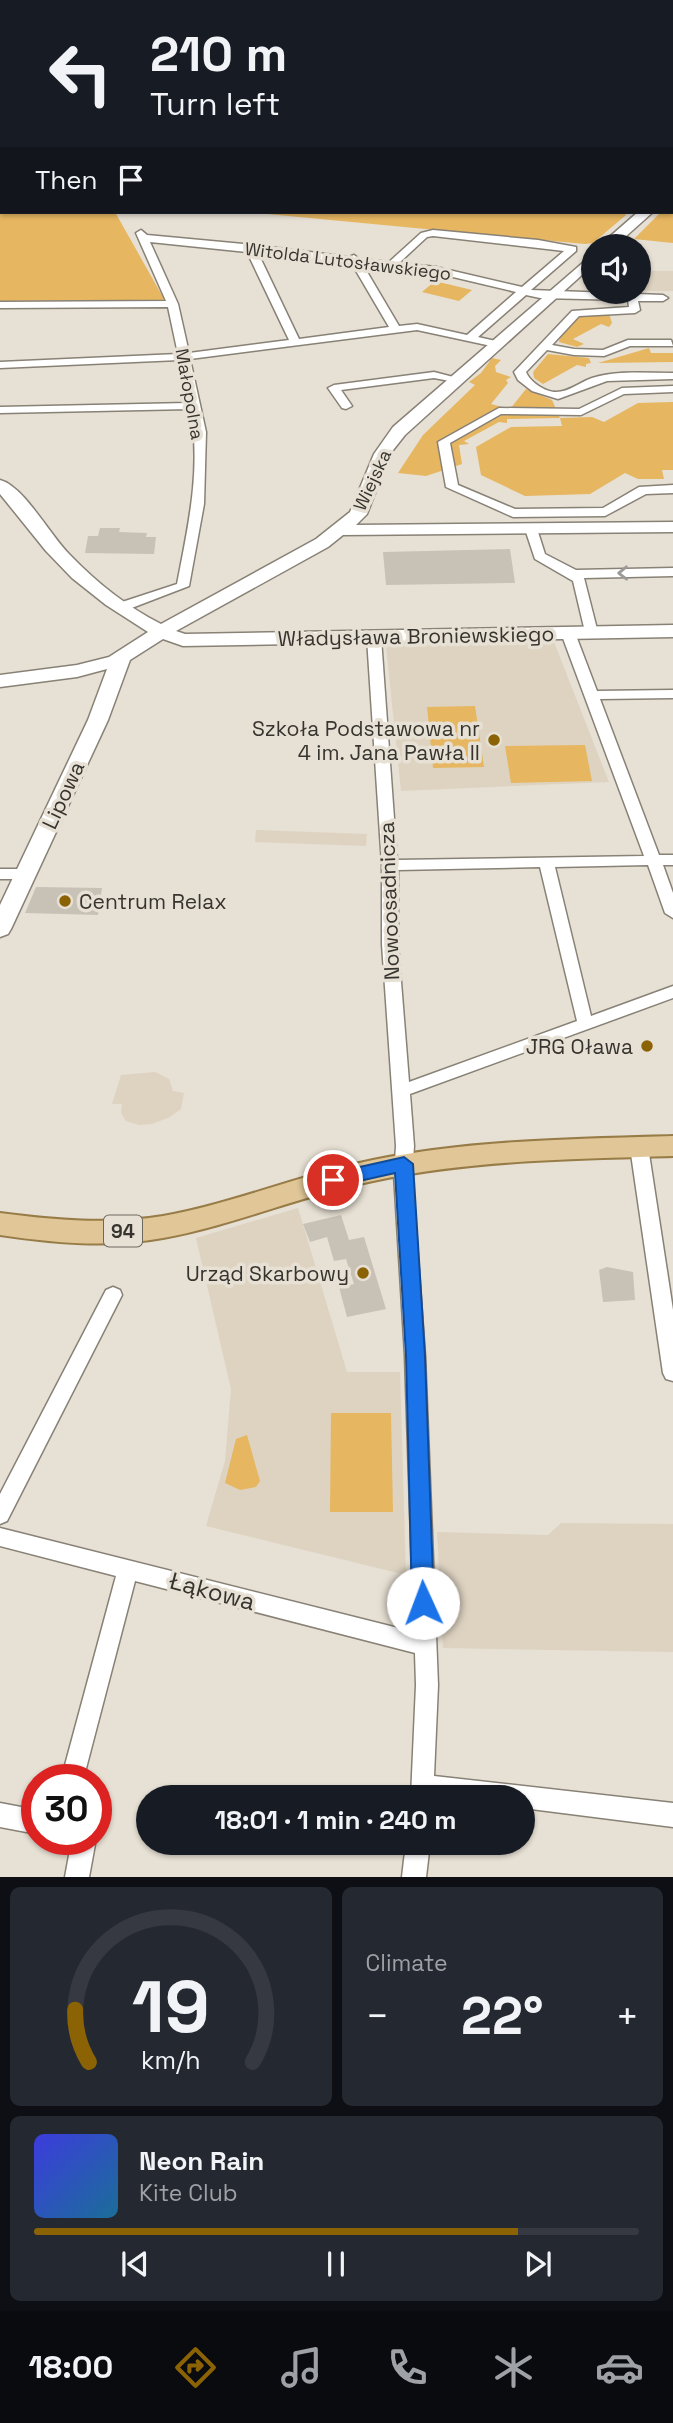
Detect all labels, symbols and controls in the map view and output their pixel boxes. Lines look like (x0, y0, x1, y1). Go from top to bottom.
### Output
text: 210 m (150, 23, 287, 85)
icon: left (35, 28, 126, 119)
text: Turn left (150, 84, 280, 124)
icon: arrive (112, 161, 150, 199)
text: Then (35, 163, 98, 197)
map controls (581, 234, 651, 304)
button: sound (581, 234, 651, 304)
street label: Witolda Lutosławskiego (244, 237, 452, 285)
street label: Małopolna (171, 347, 209, 441)
street label: Wiejska (348, 446, 396, 514)
one-way arrow (618, 565, 628, 581)
street label: Władysława Broniewskiego (277, 620, 555, 652)
place label: Szkoła Podstawowa nr 4 im. Jana Pawła II (252, 715, 480, 766)
marker: Szkoła Podstawowa nr 4 im. Jana Pawła II (486, 732, 502, 748)
street label: Lipowa (36, 757, 90, 833)
street label: Nowoosadnicza (373, 821, 405, 981)
place label: Centrum Relax (79, 888, 227, 915)
marker: Centrum Relax (57, 893, 73, 909)
place label: JRG Oława (526, 1033, 633, 1060)
marker: JRG Oława (639, 1038, 655, 1054)
pin (303, 1150, 363, 1210)
icon: arrive (314, 1161, 352, 1199)
road number: 94 (104, 1216, 142, 1246)
place label: Urząd Skarbowy (186, 1260, 349, 1287)
marker: Urząd Skarbowy (355, 1265, 371, 1281)
street label: Łąkowa (166, 1565, 259, 1617)
position arrow (386, 1566, 460, 1640)
speed limit sign: 30 (21, 1764, 112, 1855)
text: 18:01 · 1 min · 240 m (214, 1803, 457, 1837)
text: Climate (366, 1948, 448, 1978)
text: 19 (132, 1961, 210, 2054)
text: 22° (461, 1983, 543, 2049)
text: − (366, 1992, 389, 2040)
text: + (615, 1992, 639, 2040)
text: km/h (141, 2044, 201, 2076)
text: Neon Rain (139, 2144, 264, 2178)
text: Kite Club (139, 2178, 238, 2208)
icon: previous (116, 2245, 154, 2283)
icon: pause (317, 2245, 355, 2283)
icon: next (519, 2245, 557, 2283)
icon: directions (171, 2343, 220, 2392)
icon: music (277, 2343, 326, 2392)
icon: phone (383, 2343, 432, 2392)
icon: climate (489, 2343, 538, 2392)
icon: car (595, 2343, 644, 2392)
text: 18:00 (29, 2347, 113, 2387)

